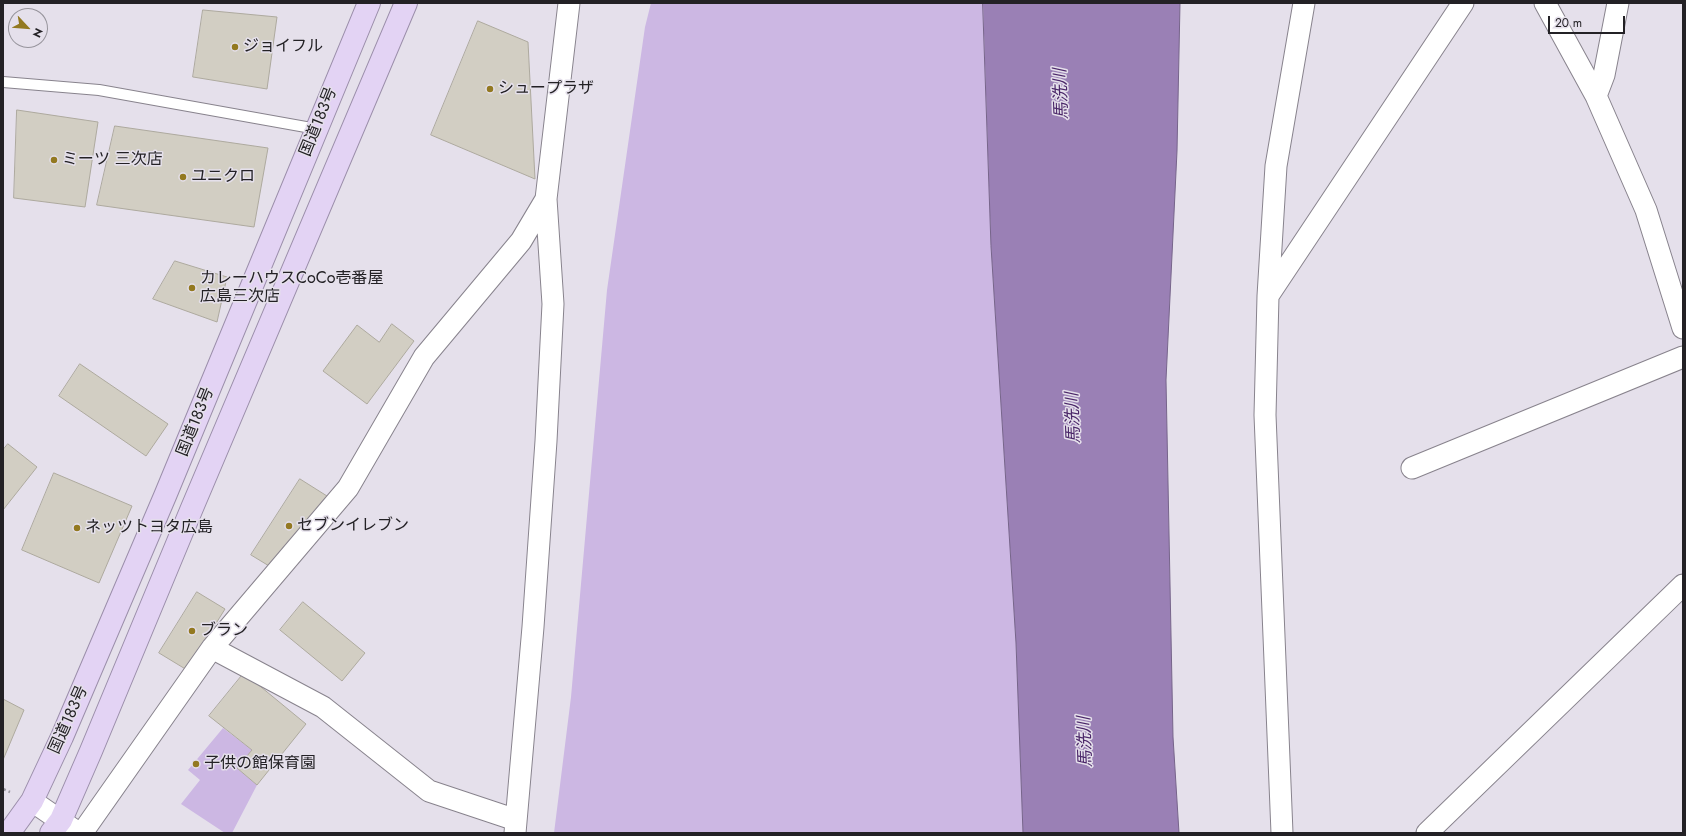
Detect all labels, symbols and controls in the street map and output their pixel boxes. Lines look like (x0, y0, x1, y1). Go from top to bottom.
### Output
north arrow (8, 8, 48, 48)
scale bar (1550, 8, 1627, 34)
text: 20 m (1555, 14, 1582, 32)
text: N (29, 25, 47, 40)
place label: ジョイフル (243, 37, 323, 57)
marker: ジョイフル (230, 42, 240, 52)
water label: 馬洗川 (1051, 68, 1073, 120)
place label: シュープラザ (498, 79, 594, 99)
marker: シュープラザ (485, 84, 495, 94)
street label: 国道183号 (296, 85, 342, 159)
place label: ミーツ 三次店 (62, 150, 163, 170)
marker: ミーツ 三次店 (49, 155, 59, 165)
place label: ユニクロ (191, 167, 255, 187)
marker: ユニクロ (178, 172, 188, 182)
place label: カレーハウスCoCo壱番屋 広島三次店 (200, 269, 383, 307)
marker: カレーハウスCoCo壱番屋 広島三次店 (187, 283, 197, 293)
street label: 国道183号 (173, 385, 219, 459)
water label: 馬洗川 (1063, 392, 1085, 444)
place label: セブンイレブン (297, 516, 409, 536)
place label: ネッツトヨタ広島 (85, 518, 213, 538)
marker: セブンイレブン (284, 521, 294, 531)
marker: ネッツトヨタ広島 (72, 523, 82, 533)
place label: ブラン (200, 621, 248, 641)
marker: ブラン (187, 626, 197, 636)
street label: 国道183号 (45, 683, 93, 757)
water label: 馬洗川 (1075, 716, 1097, 768)
place label: 子供の館保育園 (204, 754, 316, 774)
marker: 子供の館保育園 (191, 759, 201, 769)

